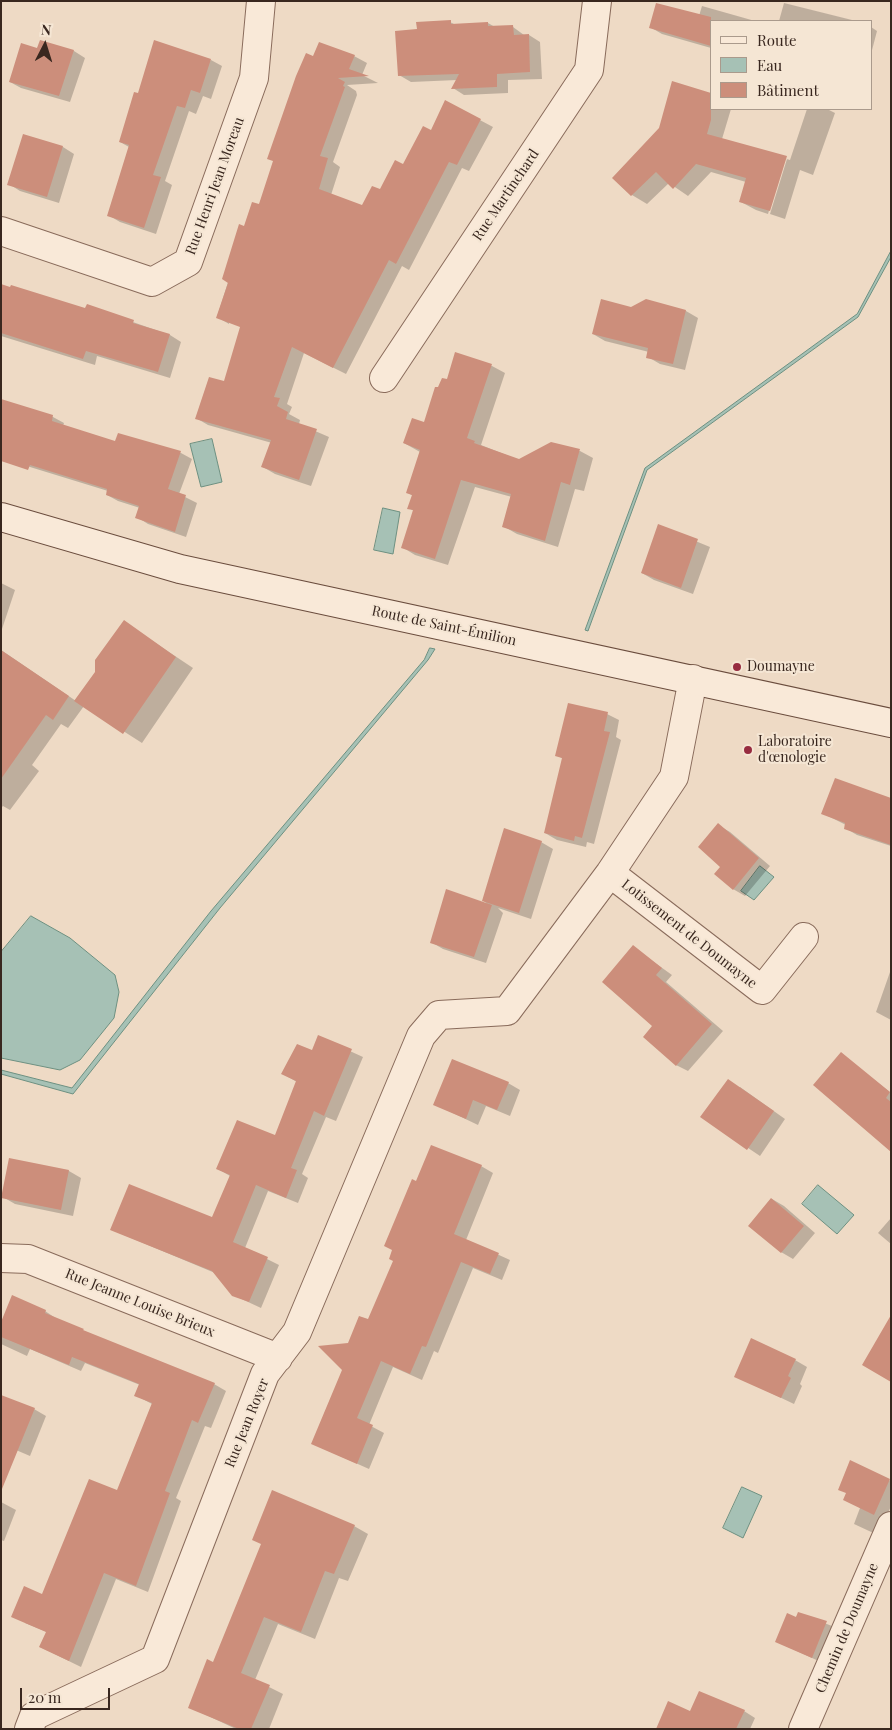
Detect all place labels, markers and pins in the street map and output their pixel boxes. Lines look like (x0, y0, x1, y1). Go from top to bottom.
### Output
place label: Doumayne (747, 659, 815, 675)
marker: Doumayne (731, 661, 743, 673)
place label: Laboratoire d'œnologie (758, 734, 832, 766)
marker: Laboratoire d'œnologie (742, 744, 754, 756)

